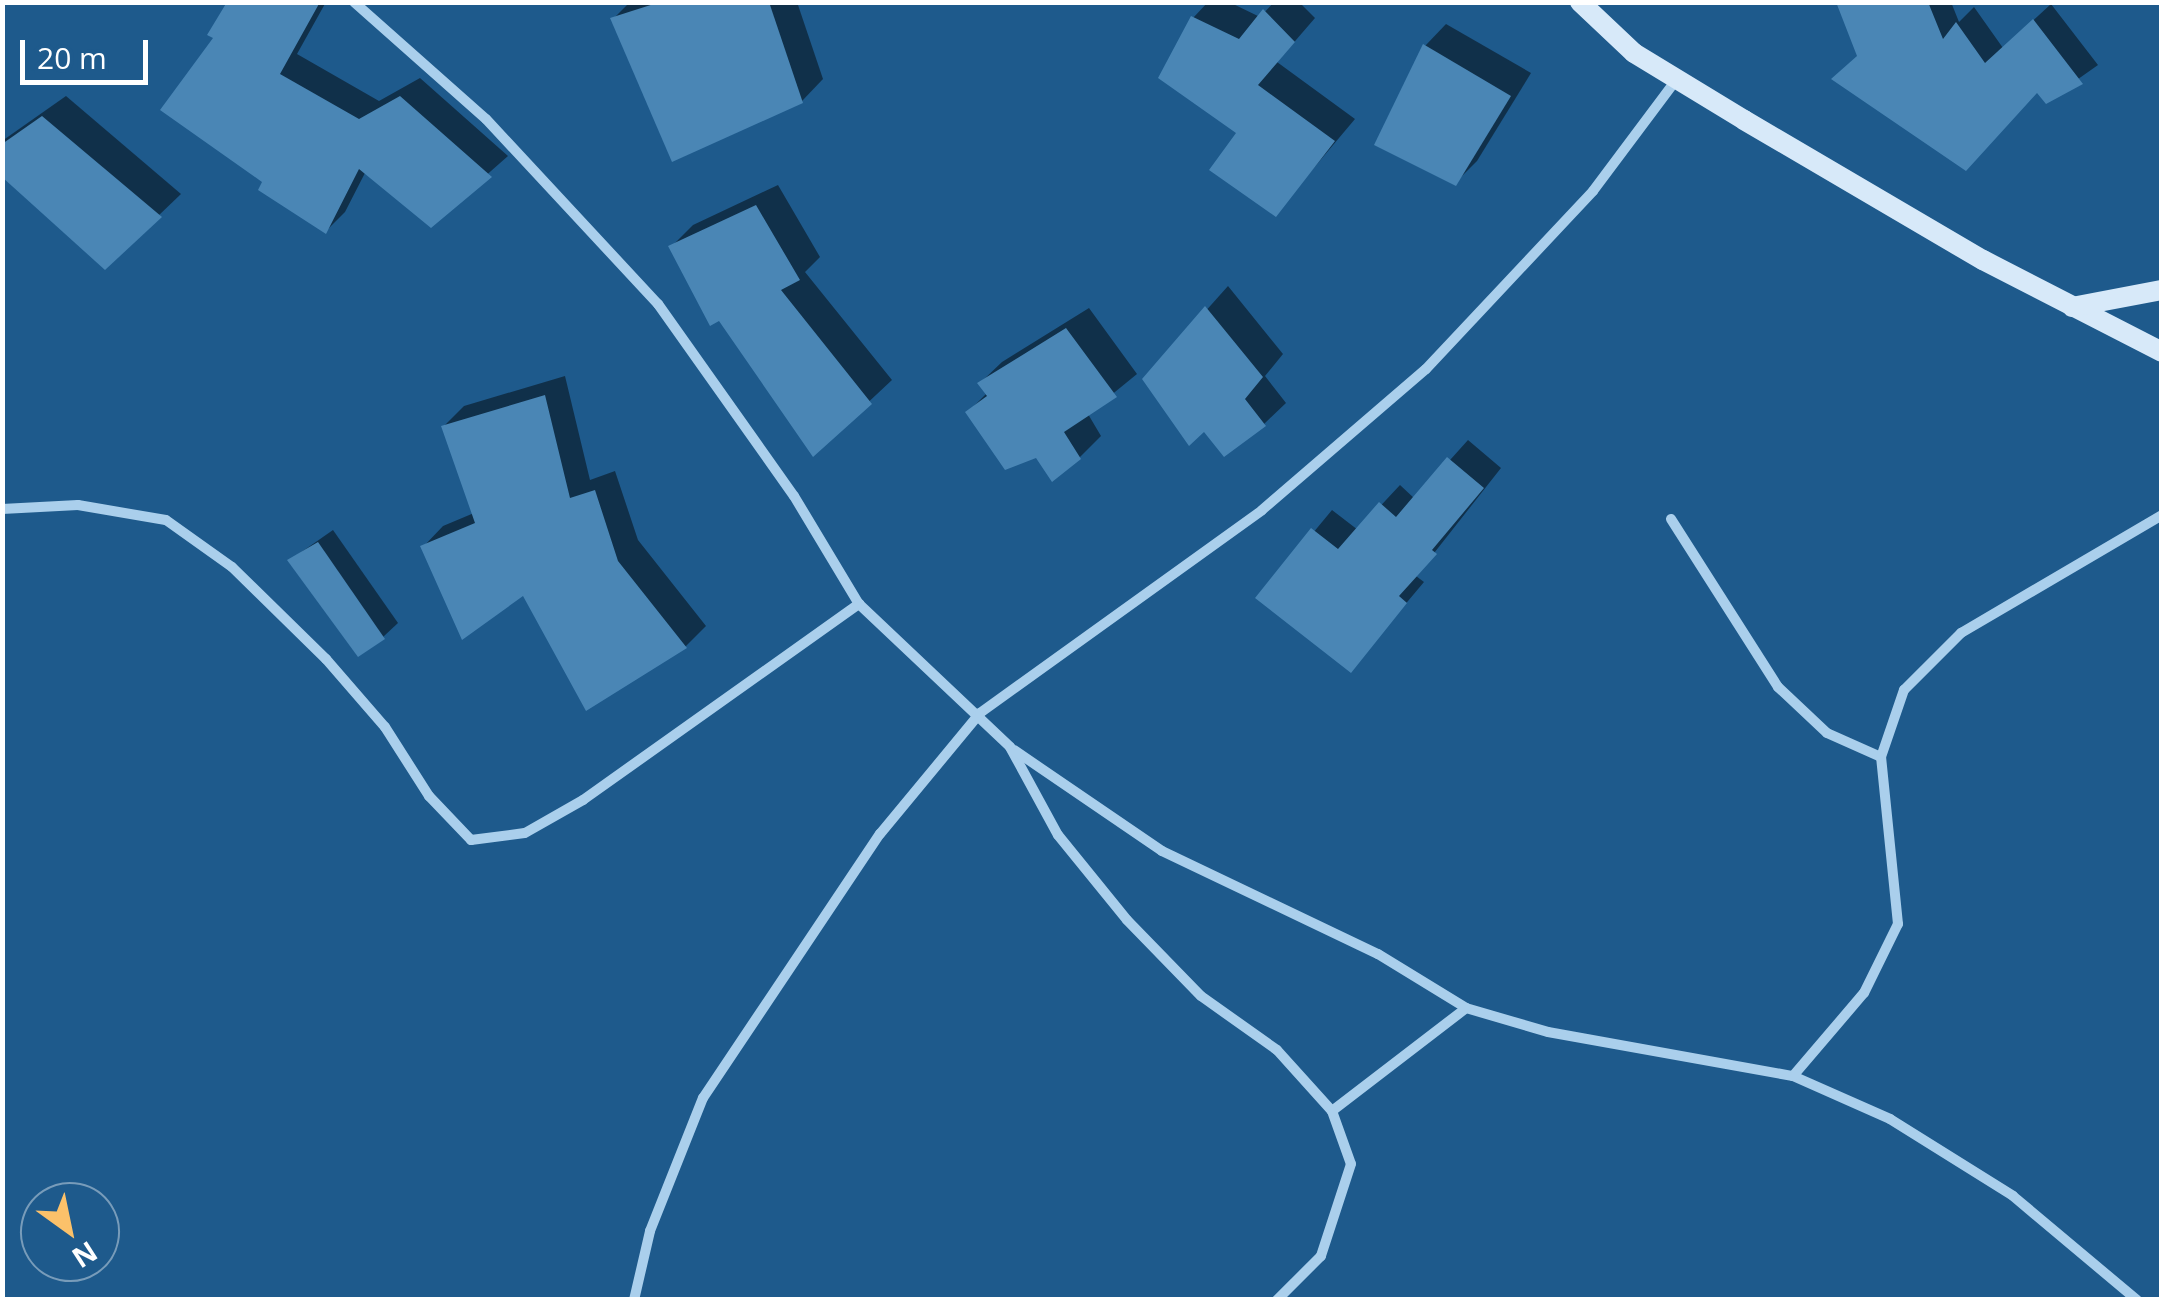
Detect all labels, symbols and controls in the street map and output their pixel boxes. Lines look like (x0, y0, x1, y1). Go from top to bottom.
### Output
scale bar (25, 20, 152, 82)
text: 20 m (37, 37, 107, 78)
north arrow (20, 1182, 120, 1282)
text: N (65, 1233, 105, 1278)

